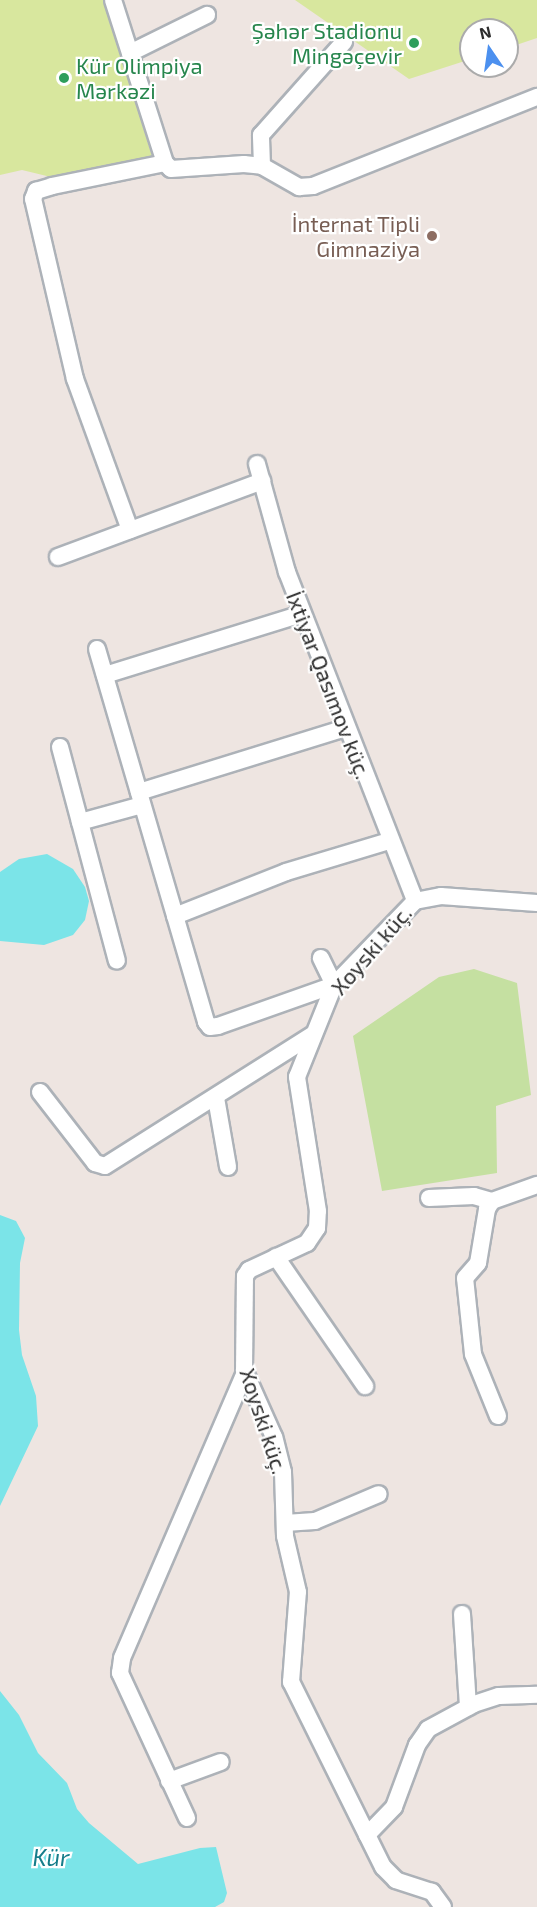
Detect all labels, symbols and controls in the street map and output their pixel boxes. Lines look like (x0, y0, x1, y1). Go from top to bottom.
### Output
place label: Şəhər Stadionu Mingəçevir (251, 17, 402, 68)
north arrow (459, 18, 519, 78)
text: N (478, 21, 493, 42)
marker: Şəhər Stadionu Mingəçevir (407, 36, 421, 50)
place label: Kür Olimpiya Mərkəzi (76, 52, 203, 104)
marker: Kür Olimpiya Mərkəzi (57, 71, 71, 85)
place label: İnternat Tipli Gimnaziya (291, 210, 420, 262)
marker: İnternat Tipli Gimnaziya (425, 229, 439, 243)
street label: İxtiyar Qasımov küç. (281, 587, 377, 783)
street label: Xoyski küç. (325, 900, 417, 1000)
street label: Xoyski küç. (235, 1365, 293, 1477)
water label: Kür (32, 1843, 70, 1871)

